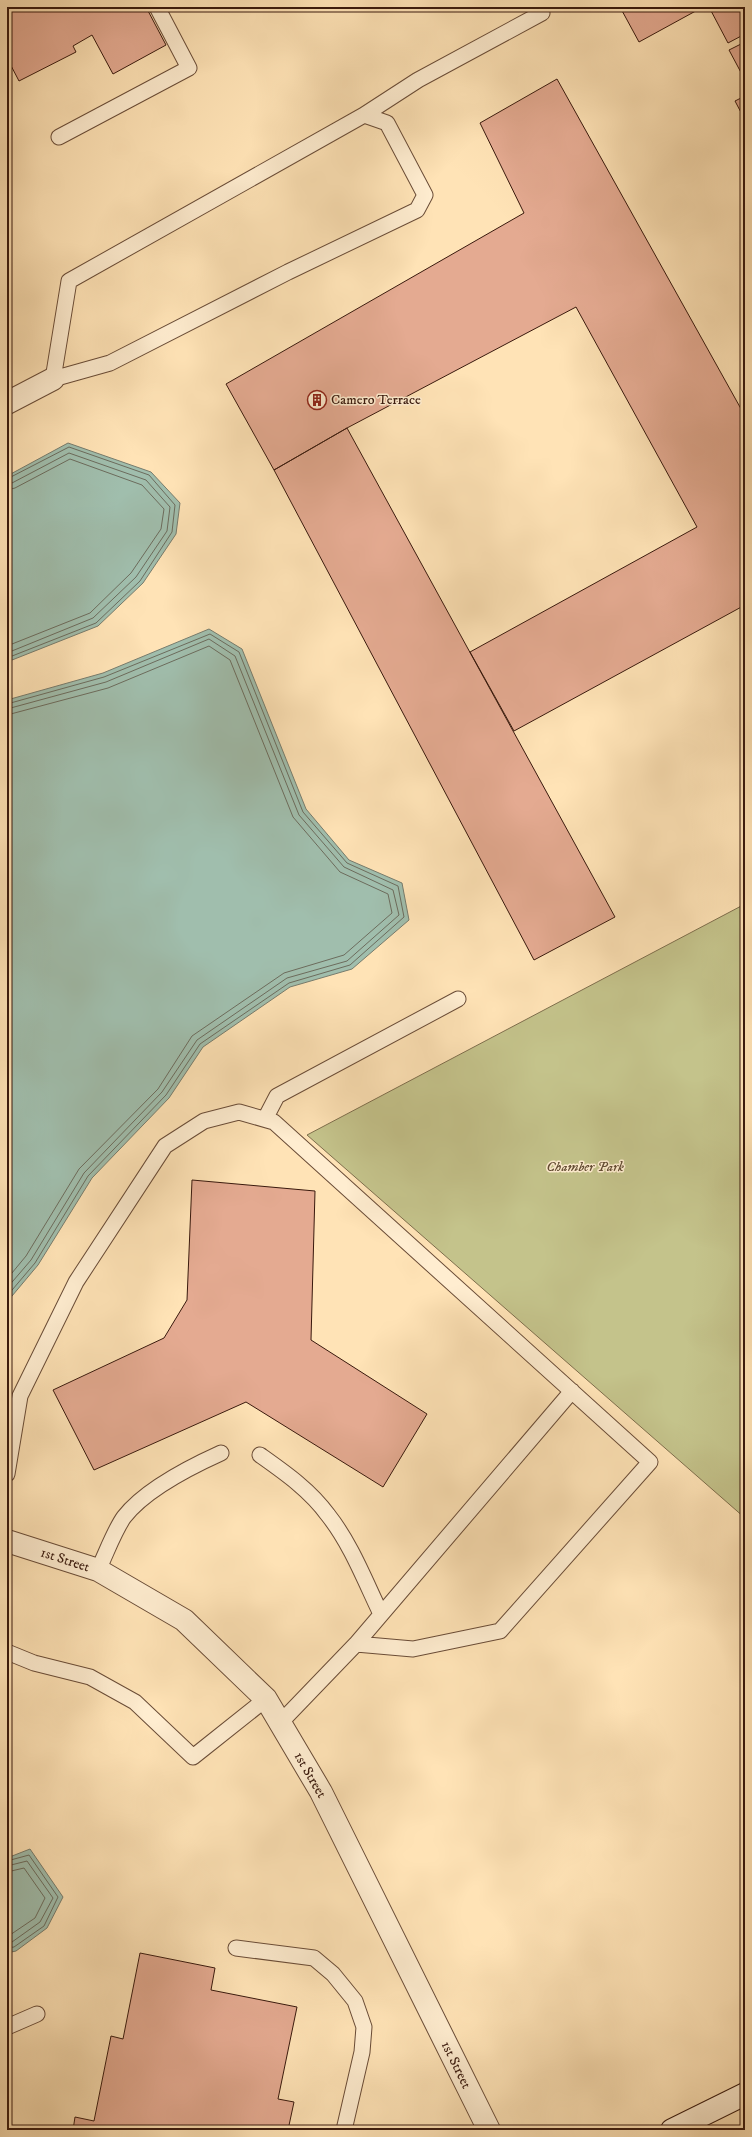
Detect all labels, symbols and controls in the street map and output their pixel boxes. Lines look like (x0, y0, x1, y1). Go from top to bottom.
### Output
building icon: Camero Terrace (306, 389, 328, 411)
place label: Camero Terrace (331, 391, 421, 409)
park label: Chamber Park (546, 1158, 624, 1176)
street label: 1st Street (38, 1544, 92, 1577)
street label: 1st Street (290, 1749, 331, 1802)
street label: 1st Street (437, 2038, 475, 2092)

